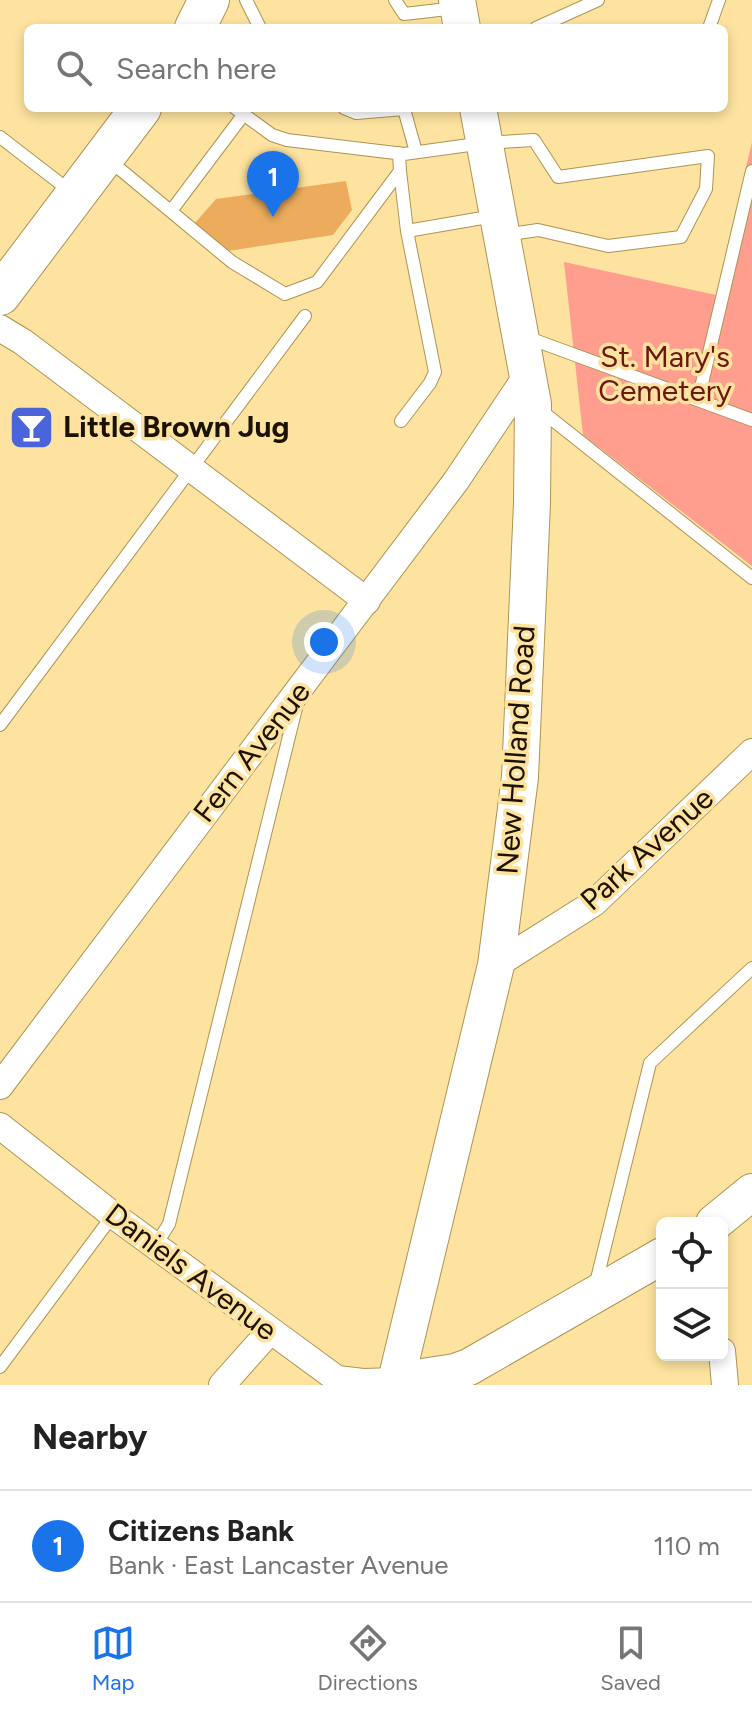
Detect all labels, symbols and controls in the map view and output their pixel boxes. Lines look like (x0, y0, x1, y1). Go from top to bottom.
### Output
search box (24, 24, 728, 112)
icon: search (52, 46, 96, 90)
text: Search here (116, 50, 276, 87)
pin: 1 (247, 151, 299, 217)
park label: St. Mary's Cemetery (598, 338, 732, 409)
bar icon: Little Brown Jug (8, 403, 56, 451)
place label: Little Brown Jug (63, 408, 290, 445)
your location (304, 622, 344, 662)
street label: New Holland Road (488, 624, 543, 876)
street label: Fern Avenue (185, 674, 318, 829)
street label: Park Avenue (573, 779, 721, 918)
street label: Daniels Avenue (98, 1195, 284, 1348)
map controls (656, 1217, 728, 1361)
button: locate (656, 1217, 728, 1289)
button: layers (656, 1289, 728, 1361)
text: Nearby (32, 1417, 147, 1458)
text: Citizens Bank (108, 1512, 294, 1549)
text: 1 (53, 1530, 63, 1562)
text: 110 m (653, 1530, 720, 1562)
text: Bank · East Lancaster Avenue (108, 1549, 449, 1581)
tab: Map (91, 1621, 135, 1696)
tab: Directions (318, 1621, 418, 1696)
tab: Saved (600, 1621, 661, 1696)

